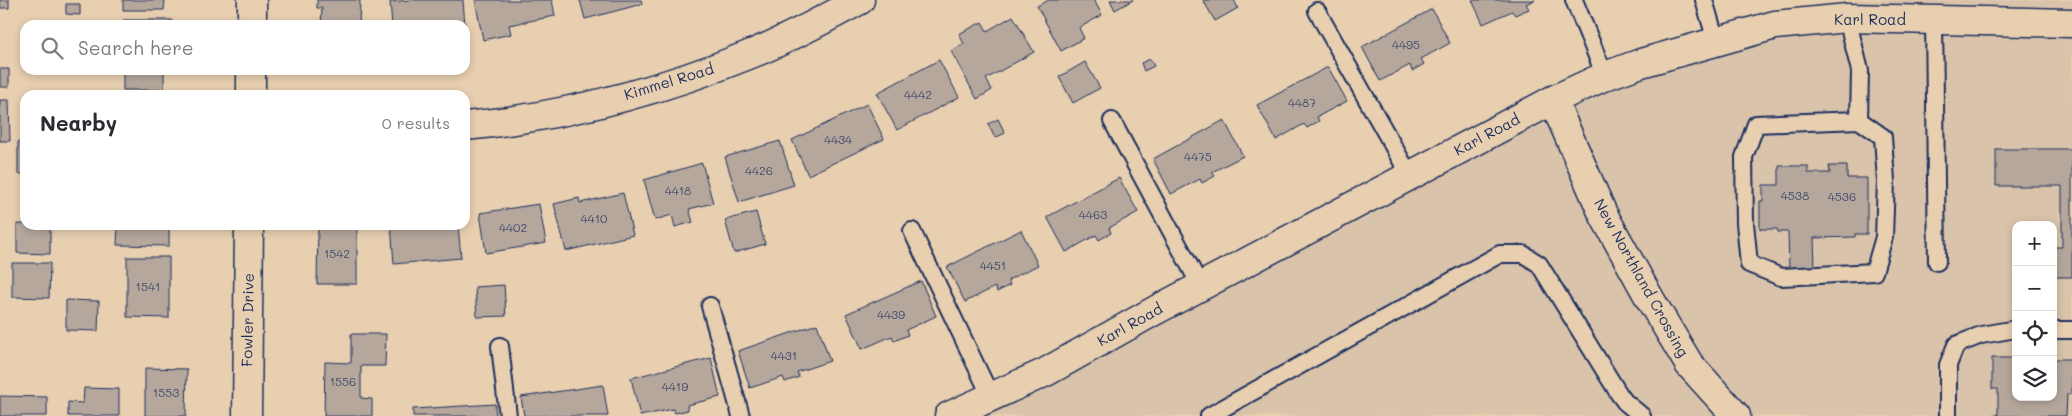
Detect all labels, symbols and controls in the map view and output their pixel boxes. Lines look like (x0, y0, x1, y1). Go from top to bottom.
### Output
street label: Karl Road (1834, 9, 1906, 29)
search box (20, 20, 470, 75)
icon: search (38, 34, 66, 62)
text: Search here (78, 35, 194, 60)
house number: 4495 (1392, 36, 1420, 52)
street label: Kimmel Road (621, 58, 716, 104)
house number: 4442 (904, 86, 932, 102)
house number: 4487 (1288, 94, 1316, 110)
street label: Karl Road (1450, 108, 1523, 160)
text: Nearby (40, 109, 117, 136)
text: 0 results (382, 112, 450, 133)
house number: 4434 (824, 131, 852, 147)
house number: 4475 (1184, 148, 1212, 164)
house number: 4426 (745, 162, 773, 178)
house number: 4418 (665, 182, 691, 198)
house number: 4538 (1781, 187, 1809, 203)
house number: 4536 (1828, 188, 1856, 204)
street label: New Northland Crossing (1590, 195, 1694, 361)
house number: 4463 (1079, 206, 1107, 222)
house number: 4410 (581, 210, 608, 226)
house number: 4402 (499, 219, 527, 235)
map controls (2012, 221, 2057, 401)
button: + (2012, 221, 2057, 266)
house number: 1542 (324, 245, 350, 261)
house number: 4451 (980, 257, 1006, 273)
button: − (2012, 266, 2057, 311)
street label: Fowler Drive (236, 273, 258, 367)
house number: 1541 (136, 278, 160, 294)
street label: Karl Road (1093, 298, 1166, 350)
house number: 4439 (877, 306, 905, 322)
button: locate (2012, 311, 2057, 356)
house number: 4431 (771, 347, 797, 363)
button: layers (2012, 356, 2057, 401)
house number: 1556 (330, 373, 356, 389)
house number: 4419 (662, 378, 688, 394)
house number: 1553 (153, 384, 179, 400)

